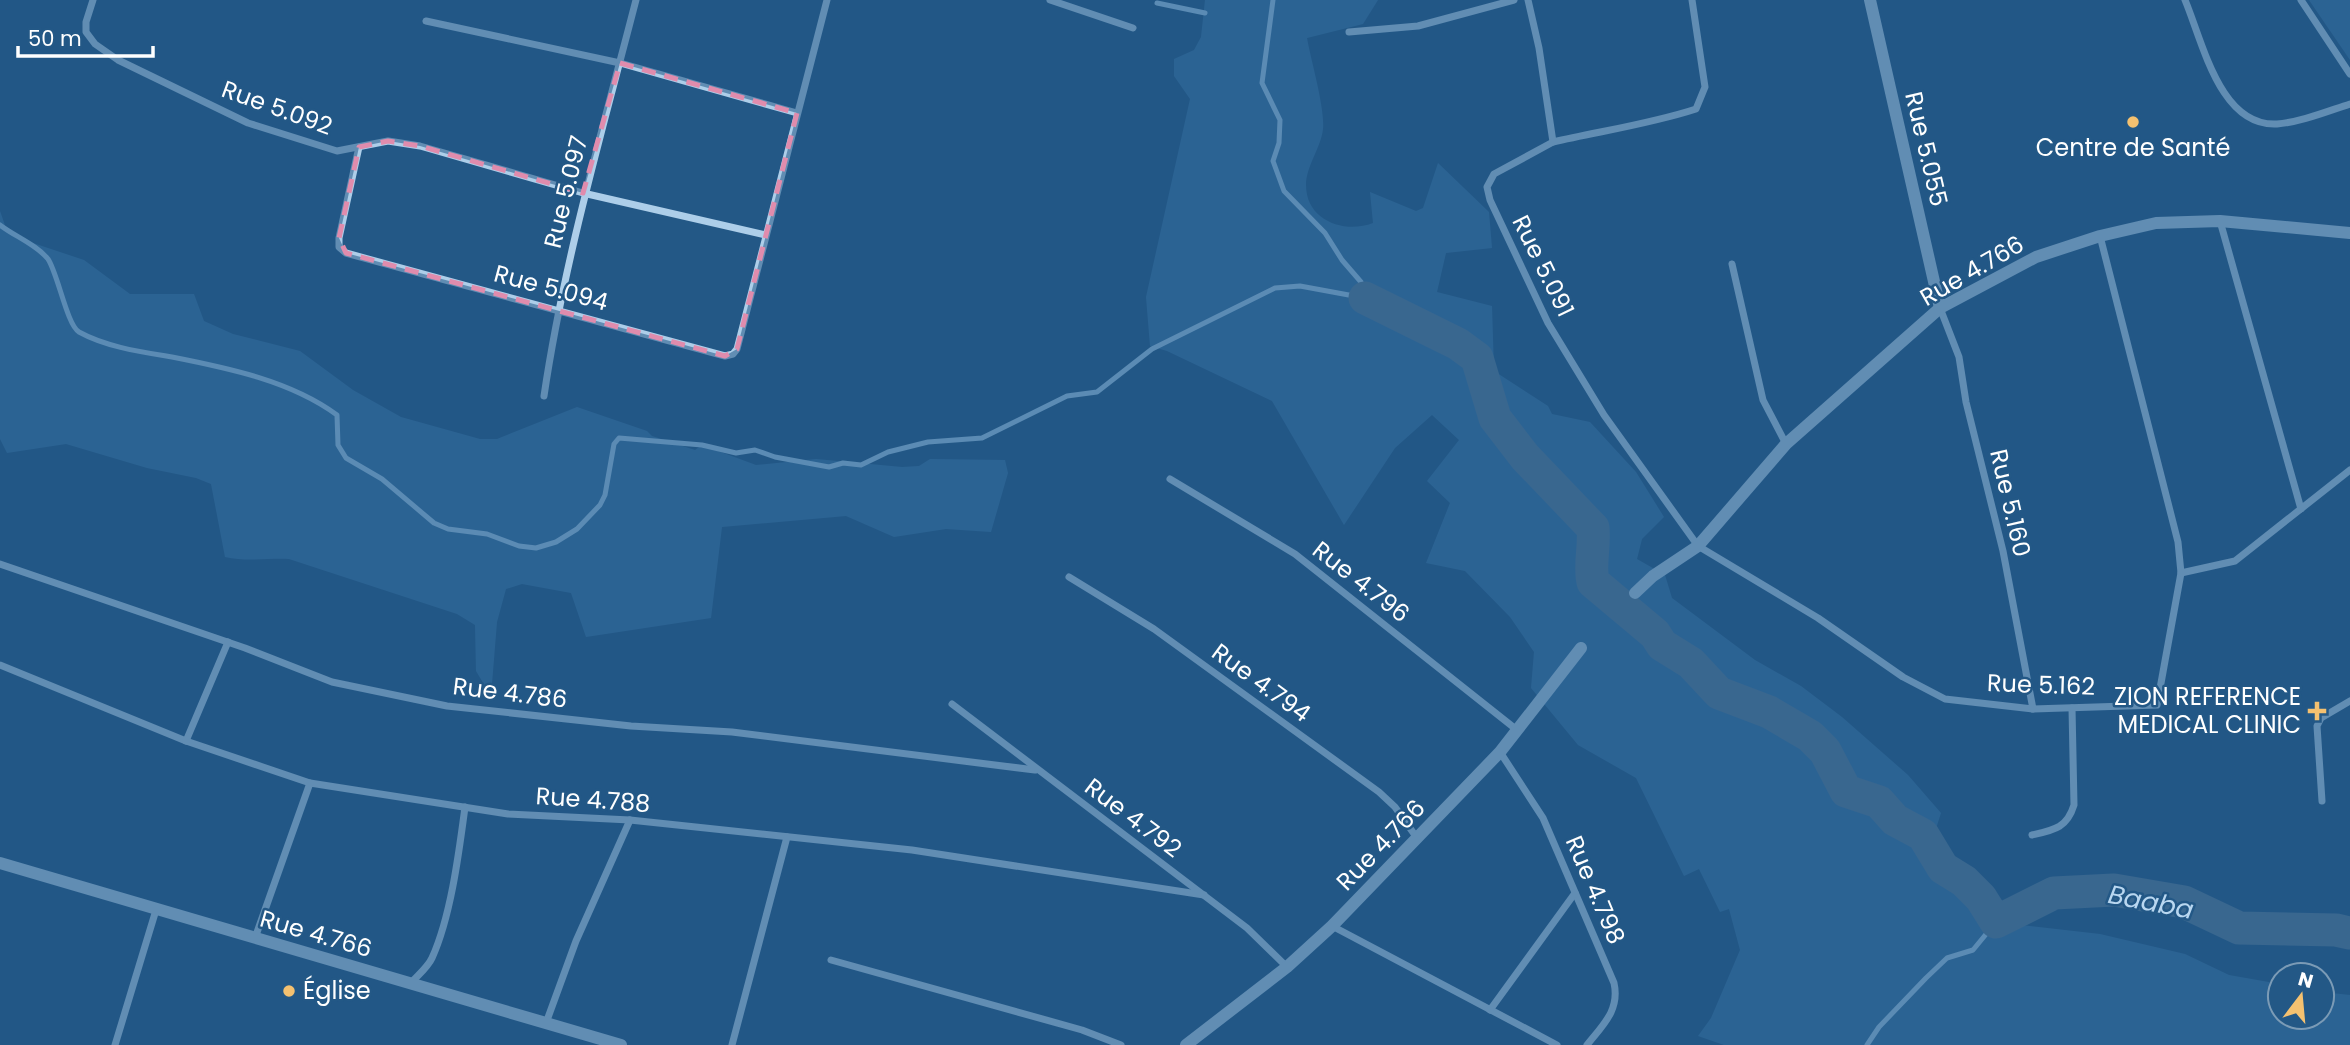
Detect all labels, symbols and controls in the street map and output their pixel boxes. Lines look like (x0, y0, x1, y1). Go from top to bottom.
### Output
scale bar (18, 14, 152, 58)
text: 50 m (28, 24, 82, 53)
street label: Rue 5.092 (217, 72, 337, 143)
street label: Rue 5.055 (1897, 88, 1956, 209)
marker: Centre de Santé (2125, 114, 2141, 130)
place label: Centre de Santé (2036, 131, 2230, 164)
street label: Rue 5.097 (536, 132, 595, 251)
street label: Rue 5.091 (1505, 209, 1582, 322)
street label: Rue 4.766 (1914, 228, 2030, 314)
street label: Rue 5.094 (491, 256, 612, 319)
street label: Rue 5.160 (1982, 446, 2039, 560)
street label: Rue 4.796 (1306, 533, 1417, 630)
street label: Rue 4.794 (1205, 636, 1317, 730)
street label: Rue 5.162 (1986, 666, 2096, 703)
street label: Rue 4.786 (451, 669, 569, 716)
place label: ZION REFERENCE MEDICAL CLINIC (2114, 680, 2301, 741)
marker: ZION REFERENCE MEDICAL CLINIC (2307, 701, 2327, 721)
street label: Rue 4.792 (1078, 770, 1189, 865)
street label: Rue 4.788 (535, 779, 651, 820)
street label: Rue 4.766 (1329, 792, 1432, 897)
street label: Rue 4.798 (1558, 831, 1633, 949)
water label: Baaba (2105, 876, 2197, 928)
street label: Rue 4.766 (256, 902, 376, 965)
north arrow (2266, 961, 2336, 1031)
text: N (2295, 965, 2316, 995)
place label: Église (303, 974, 371, 1007)
marker: Église (281, 983, 297, 999)

